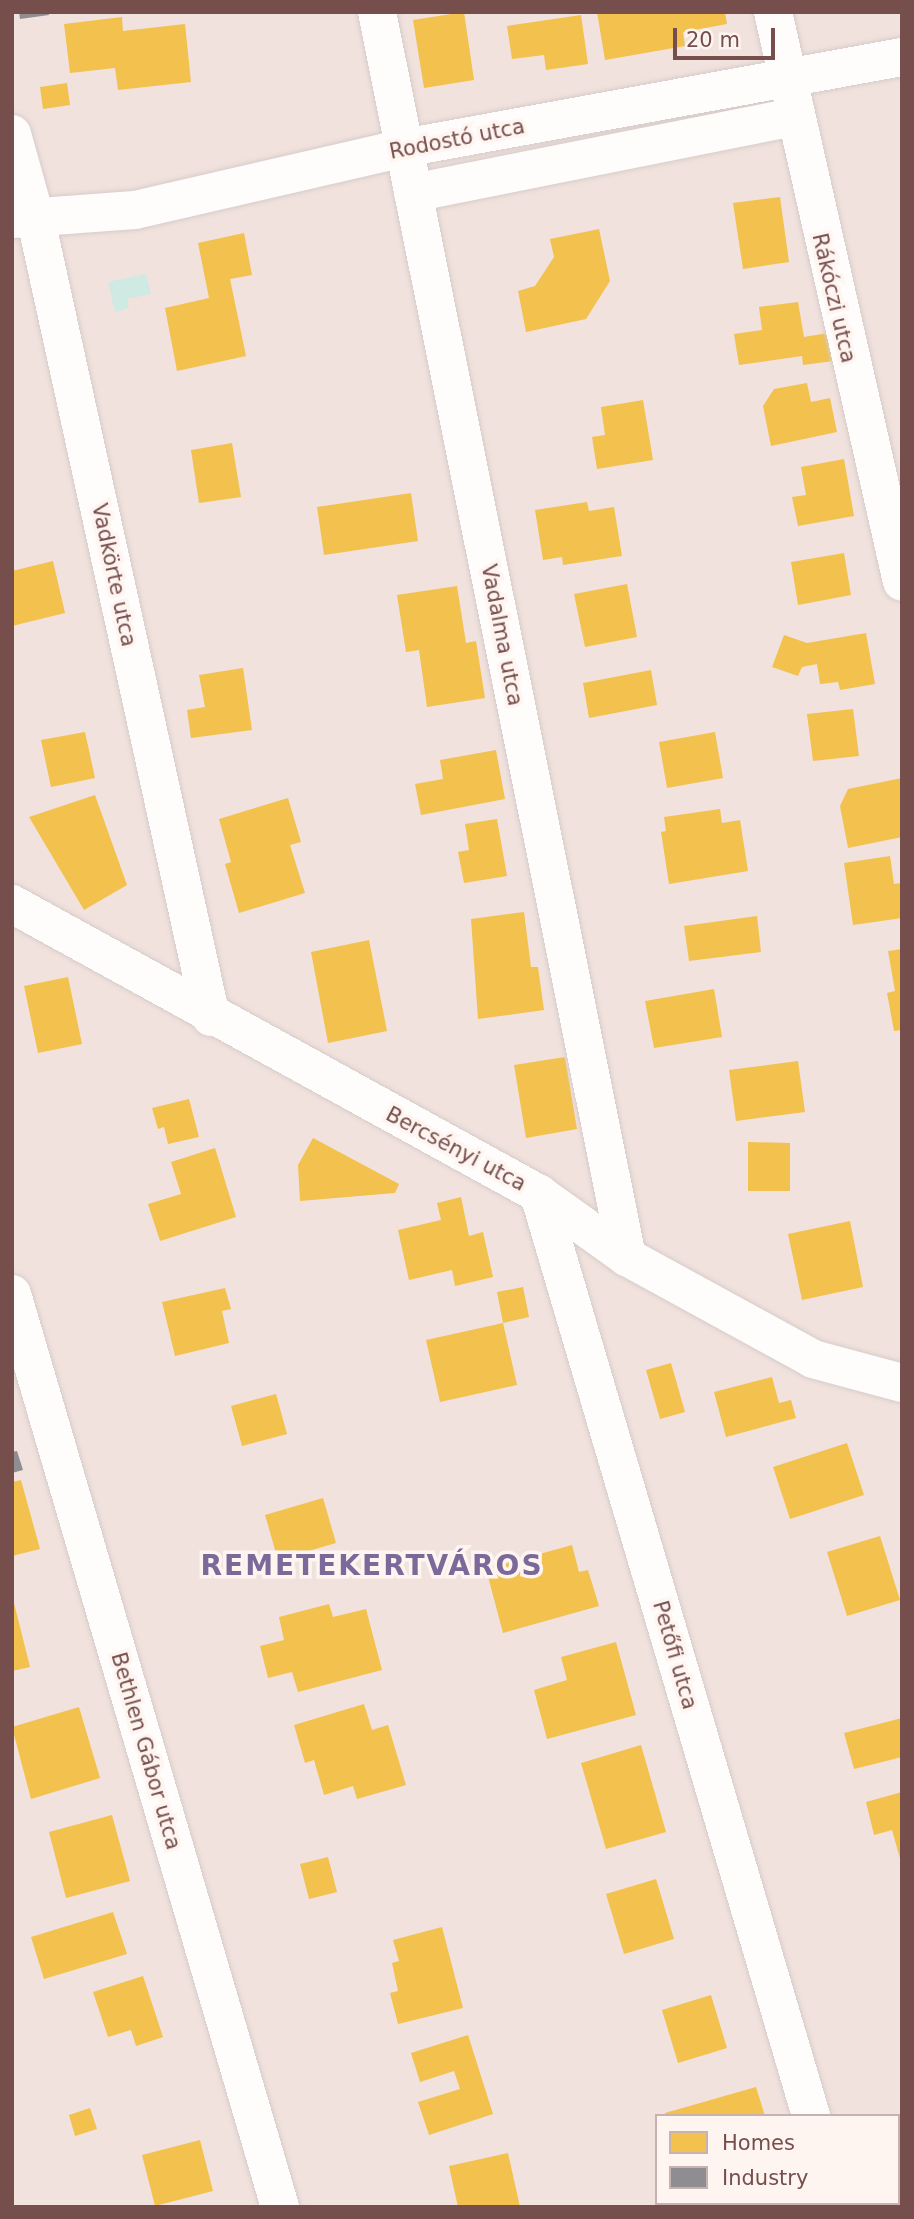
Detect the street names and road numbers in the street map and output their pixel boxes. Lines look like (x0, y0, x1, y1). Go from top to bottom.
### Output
street label: Rodostó utca (387, 114, 527, 164)
street label: Rákóczi utca (807, 231, 861, 365)
street label: Vadkörte utca (87, 501, 141, 649)
street label: Vadalma utca (476, 562, 528, 708)
street label: Bercsényi utca (382, 1101, 530, 1197)
street label: Petőfi utca (647, 1598, 703, 1712)
street label: Bethlen Gábor utca (106, 1649, 186, 1853)

